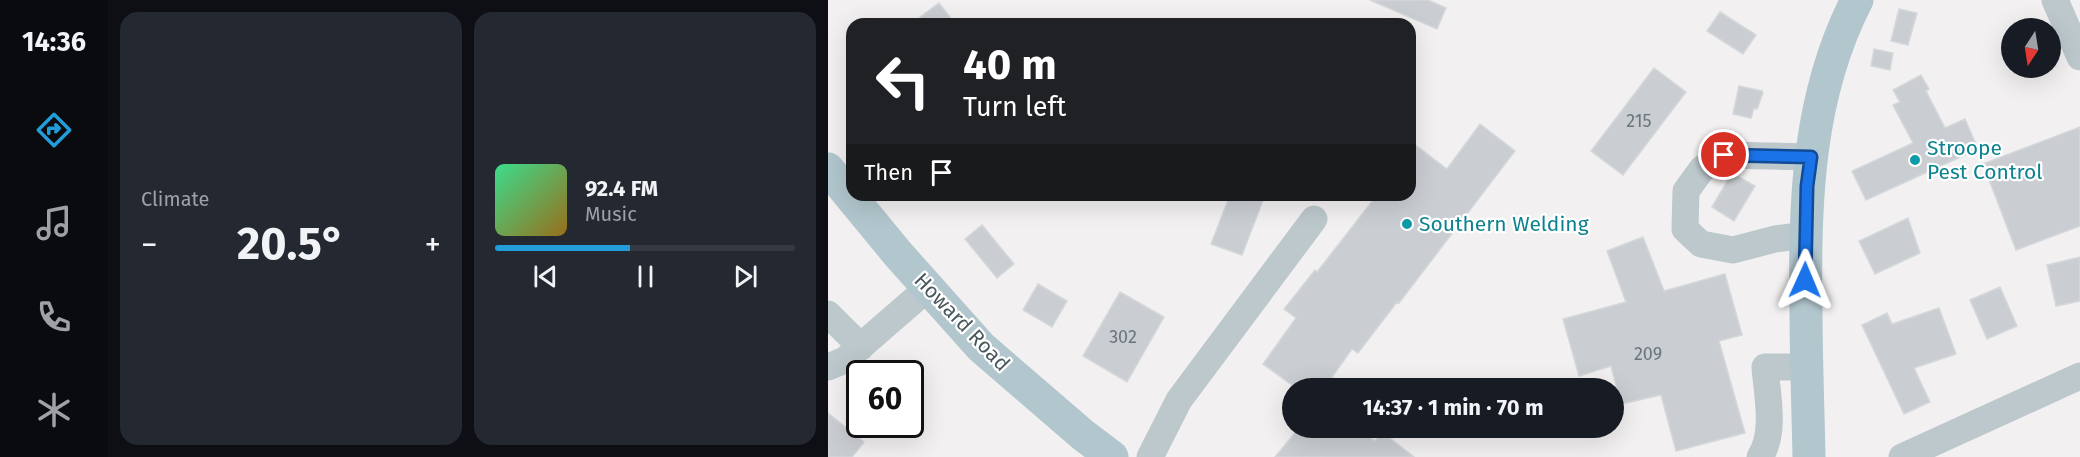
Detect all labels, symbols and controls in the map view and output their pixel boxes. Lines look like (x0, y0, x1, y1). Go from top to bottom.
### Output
north arrow (2001, 18, 2061, 78)
map controls (2001, 18, 2061, 78)
text: 14:36 (22, 26, 86, 58)
text: 40 m (963, 40, 1057, 90)
icon: left (864, 42, 942, 120)
text: Turn left (963, 91, 1066, 123)
icon: directions (33, 109, 75, 151)
house number: 215 (1626, 110, 1652, 132)
pin (1698, 129, 1749, 180)
place label: Stroope Pest Control (1927, 135, 2042, 185)
icon: arrive (1707, 138, 1740, 171)
marker: Stroope Pest Control (1908, 153, 1922, 167)
icon: arrive (925, 156, 958, 189)
text: Then (864, 159, 913, 186)
text: 92.4 FM (585, 175, 658, 202)
text: Climate (141, 187, 209, 211)
icon: music (33, 202, 75, 244)
text: Music (585, 202, 637, 226)
place label: Southern Welding (1419, 211, 1589, 237)
text: 20.5° (237, 217, 345, 271)
marker: Southern Welding (1400, 217, 1414, 231)
text: − (141, 225, 158, 265)
text: + (425, 225, 441, 265)
position arrow (1773, 248, 1837, 312)
icon: previous (529, 260, 562, 293)
icon: pause (629, 260, 662, 293)
icon: next (729, 260, 762, 293)
street label: Howard Road (909, 267, 1015, 377)
icon: phone (33, 296, 75, 338)
house number: 302 (1109, 326, 1137, 348)
house number: 209 (1634, 343, 1662, 365)
speed limit sign: 60 (846, 360, 924, 438)
icon: climate (33, 389, 75, 431)
text: 14:37 · 1 min · 70 m (1363, 394, 1543, 421)

